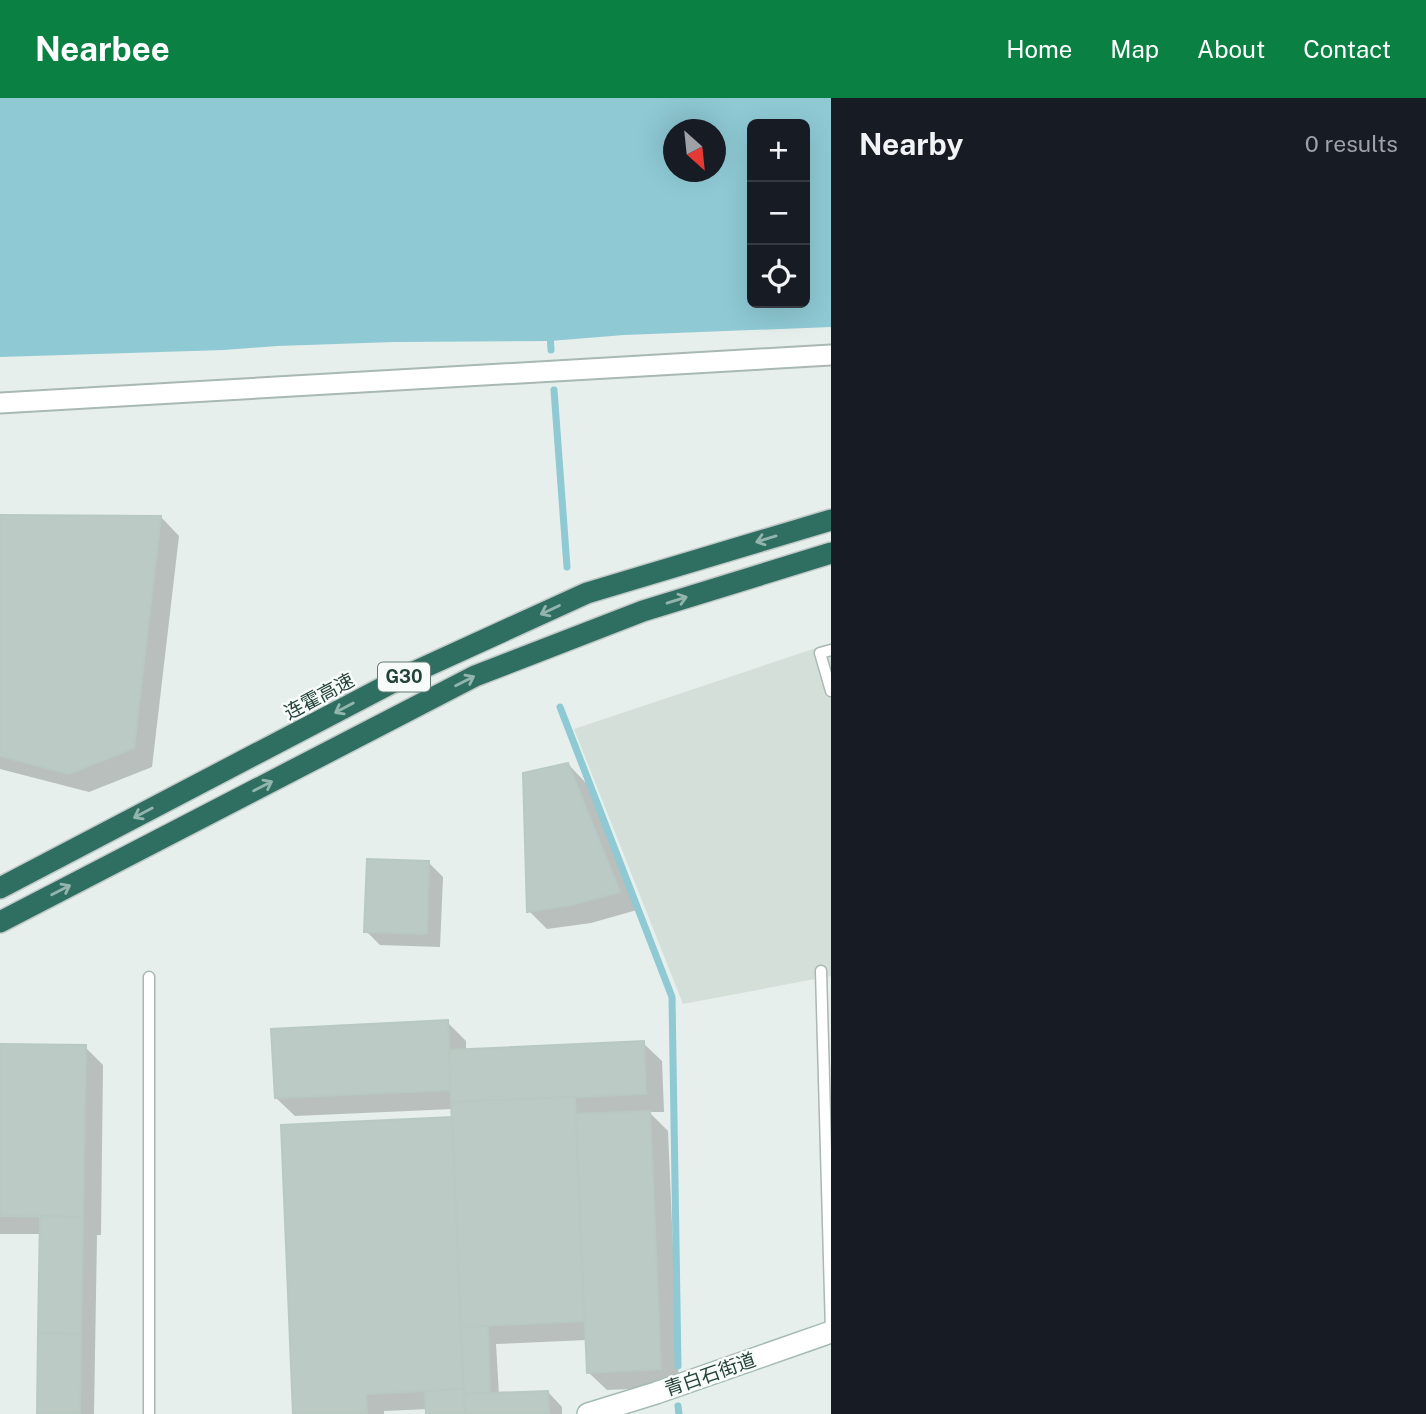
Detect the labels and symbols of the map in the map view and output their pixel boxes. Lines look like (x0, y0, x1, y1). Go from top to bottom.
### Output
north arrow (663, 119, 726, 182)
one-way arrow (755, 534, 777, 547)
one-way arrow (666, 593, 688, 606)
one-way arrow (540, 604, 561, 617)
road number: G30 (378, 662, 430, 692)
street label: 连霍高速 (280, 668, 358, 724)
one-way arrow (454, 674, 475, 688)
one-way arrow (335, 701, 355, 715)
one-way arrow (252, 778, 273, 792)
one-way arrow (133, 807, 154, 821)
one-way arrow (50, 883, 70, 897)
street label: 青白石街道 (661, 1348, 759, 1400)

